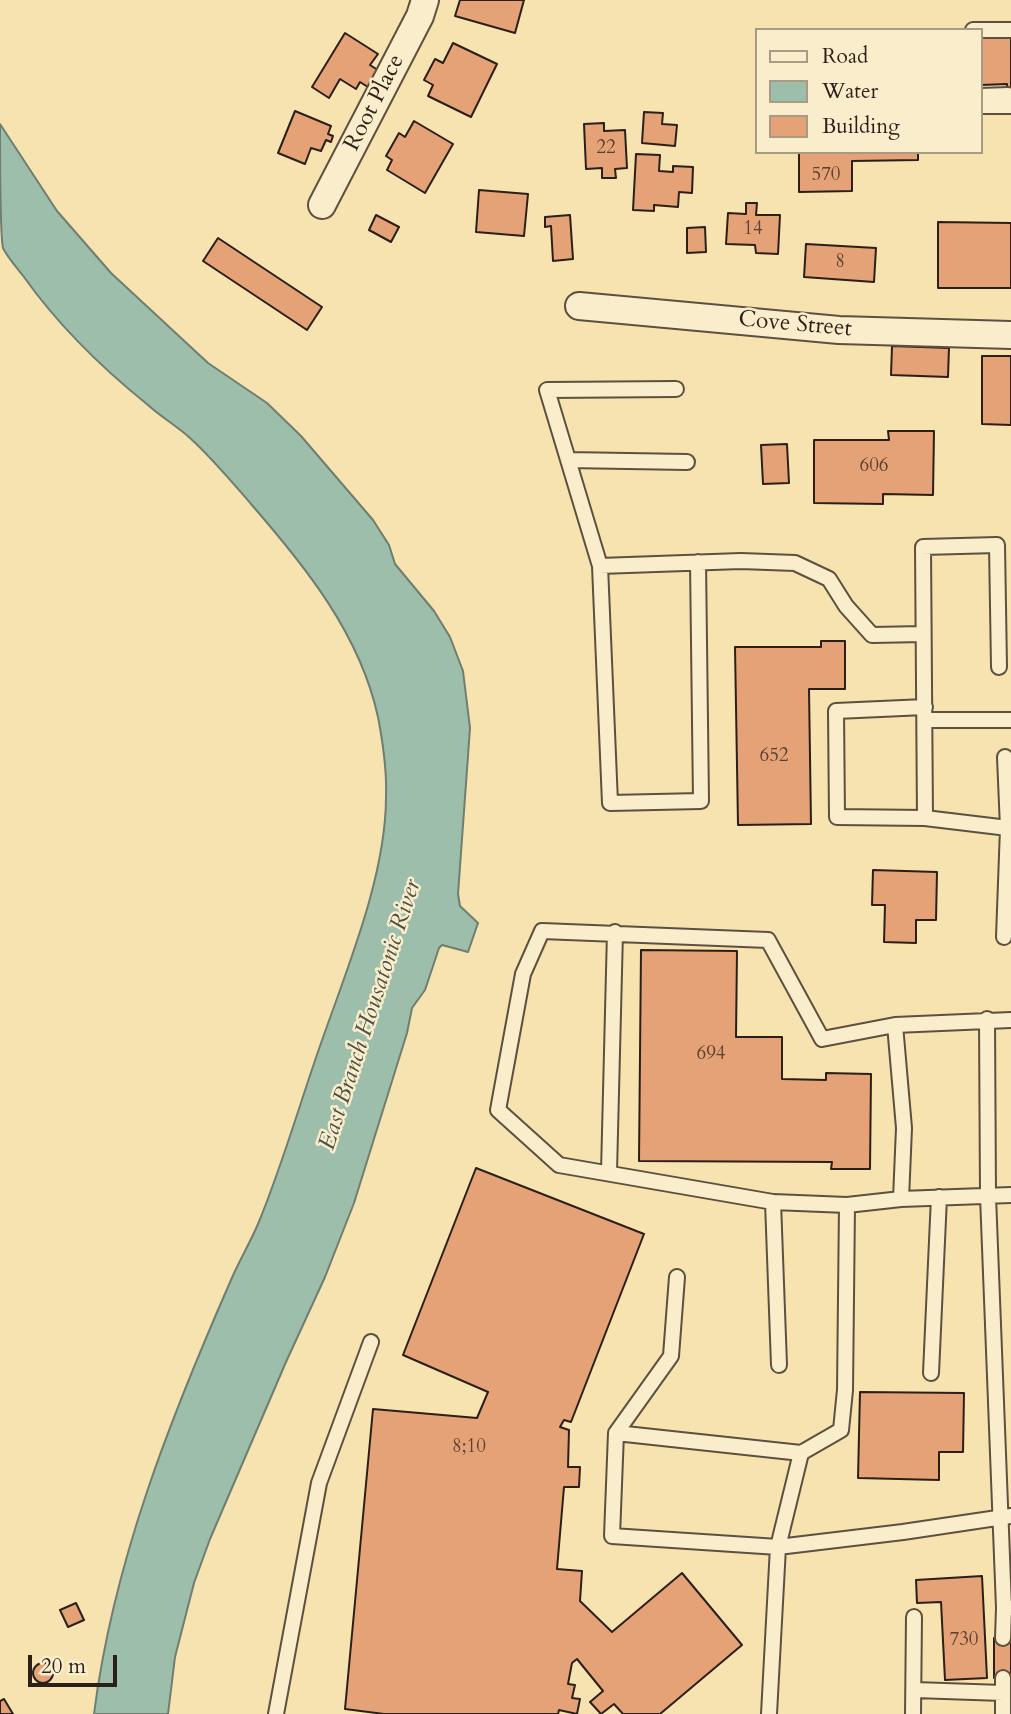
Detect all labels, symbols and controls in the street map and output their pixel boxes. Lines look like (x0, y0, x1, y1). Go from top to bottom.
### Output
legend (755, 28, 983, 154)
text: Road (822, 42, 868, 71)
street label: Root Place (339, 50, 411, 156)
text: Water (822, 77, 878, 106)
text: Building (822, 112, 900, 141)
house number: 22 (596, 138, 616, 160)
house number: 570 (811, 165, 841, 187)
house number: 14 (743, 219, 763, 241)
house number: 8 (835, 252, 845, 274)
street label: Cove Street (737, 306, 853, 344)
house number: 606 (859, 456, 889, 478)
house number: 652 (759, 746, 789, 768)
water label: East Branch Housatonic River (314, 876, 428, 1154)
house number: 694 (696, 1044, 726, 1066)
house number: 8;10 (452, 1437, 486, 1459)
house number: 730 (949, 1630, 979, 1652)
scale bar (32, 1640, 121, 1684)
text: 20 m (41, 1652, 86, 1681)

